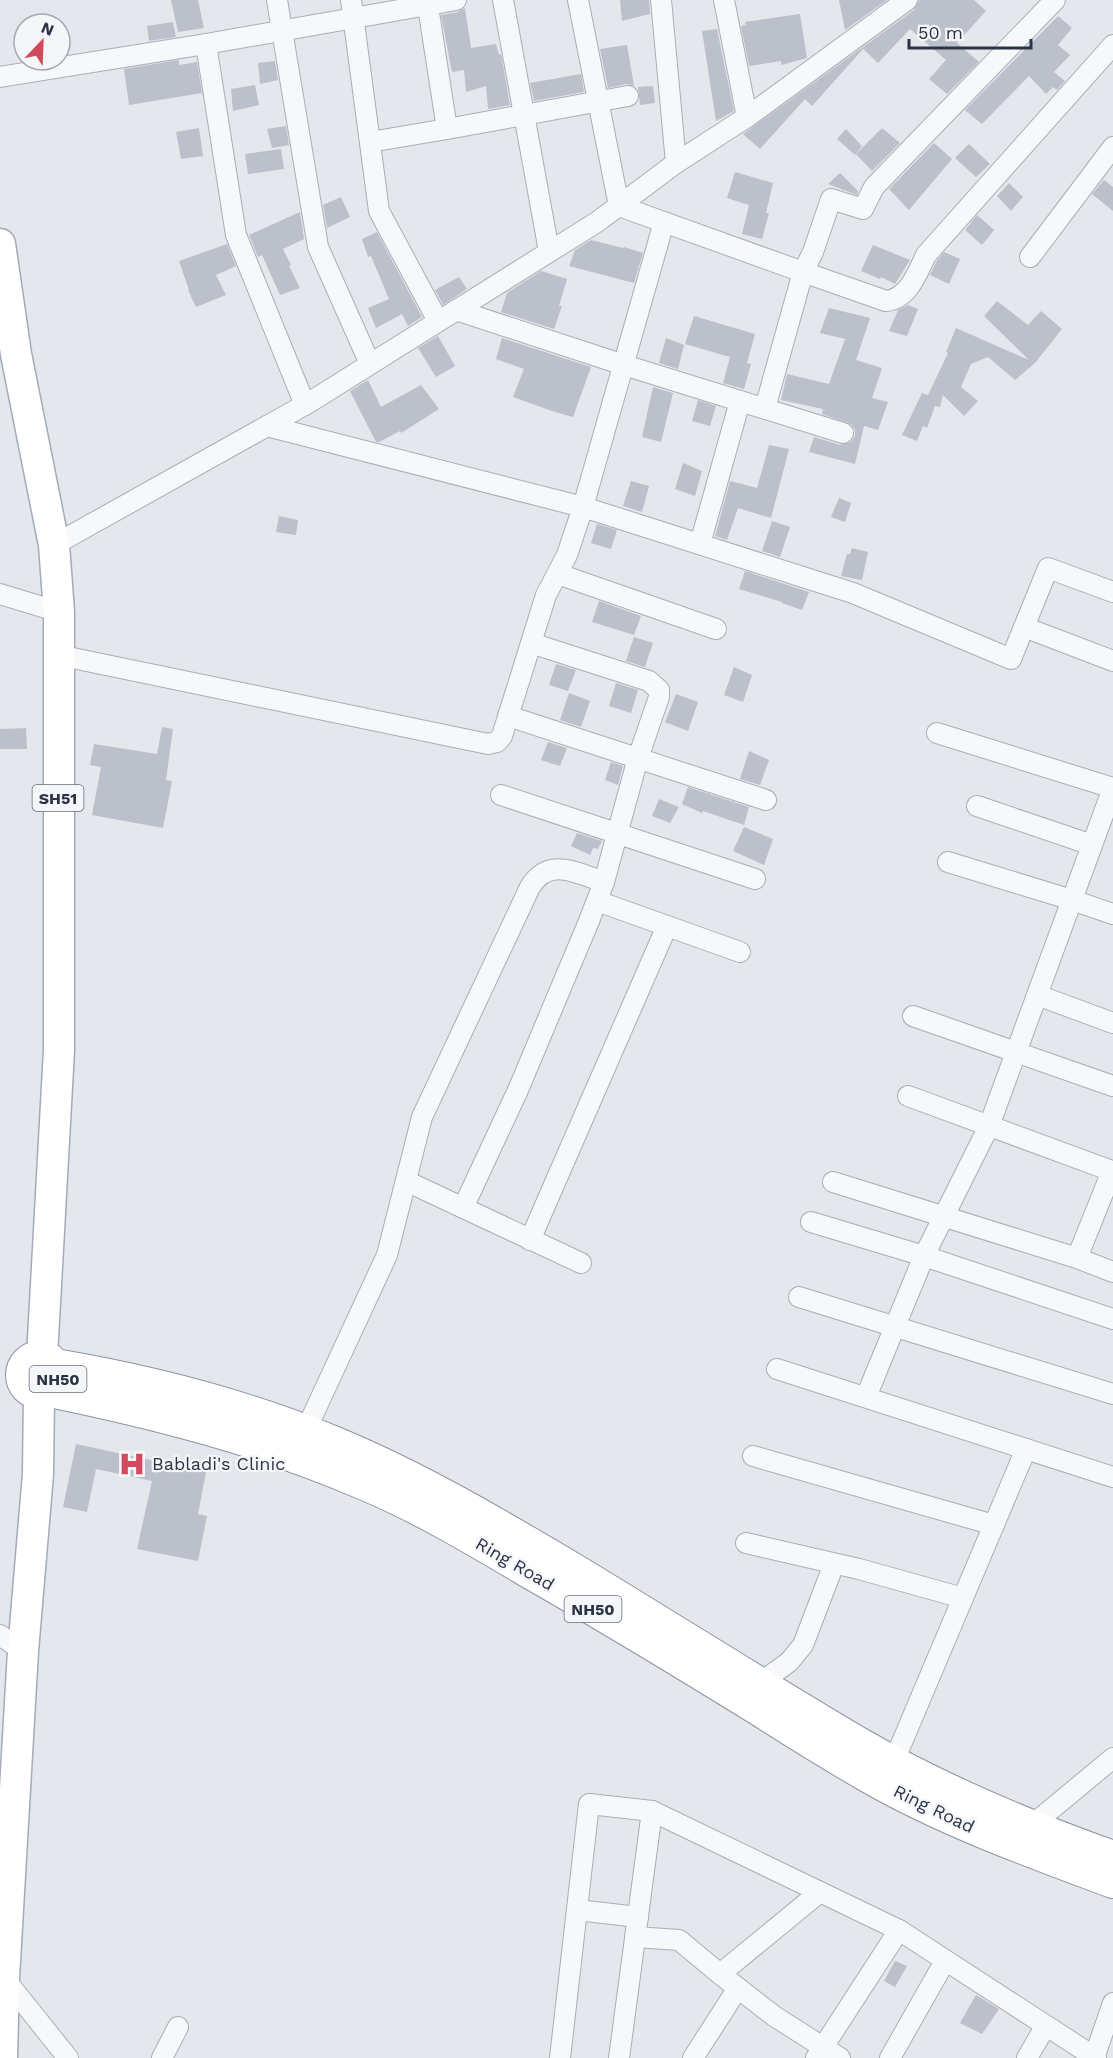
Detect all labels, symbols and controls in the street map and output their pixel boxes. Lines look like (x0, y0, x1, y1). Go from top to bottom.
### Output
north arrow (12, 12, 72, 72)
scale bar (909, 12, 1030, 50)
text: N (38, 18, 57, 40)
text: 50 m (918, 22, 963, 43)
road number: SH51 (32, 785, 84, 811)
road number: NH50 (29, 1366, 86, 1392)
hospital icon: Babladi's Clinic (117, 1449, 147, 1479)
place label: Babladi's Clinic (152, 1453, 285, 1474)
street label: Ring Road (472, 1533, 558, 1595)
road number: NH50 (564, 1596, 622, 1622)
street label: Ring Road (890, 1780, 978, 1837)

